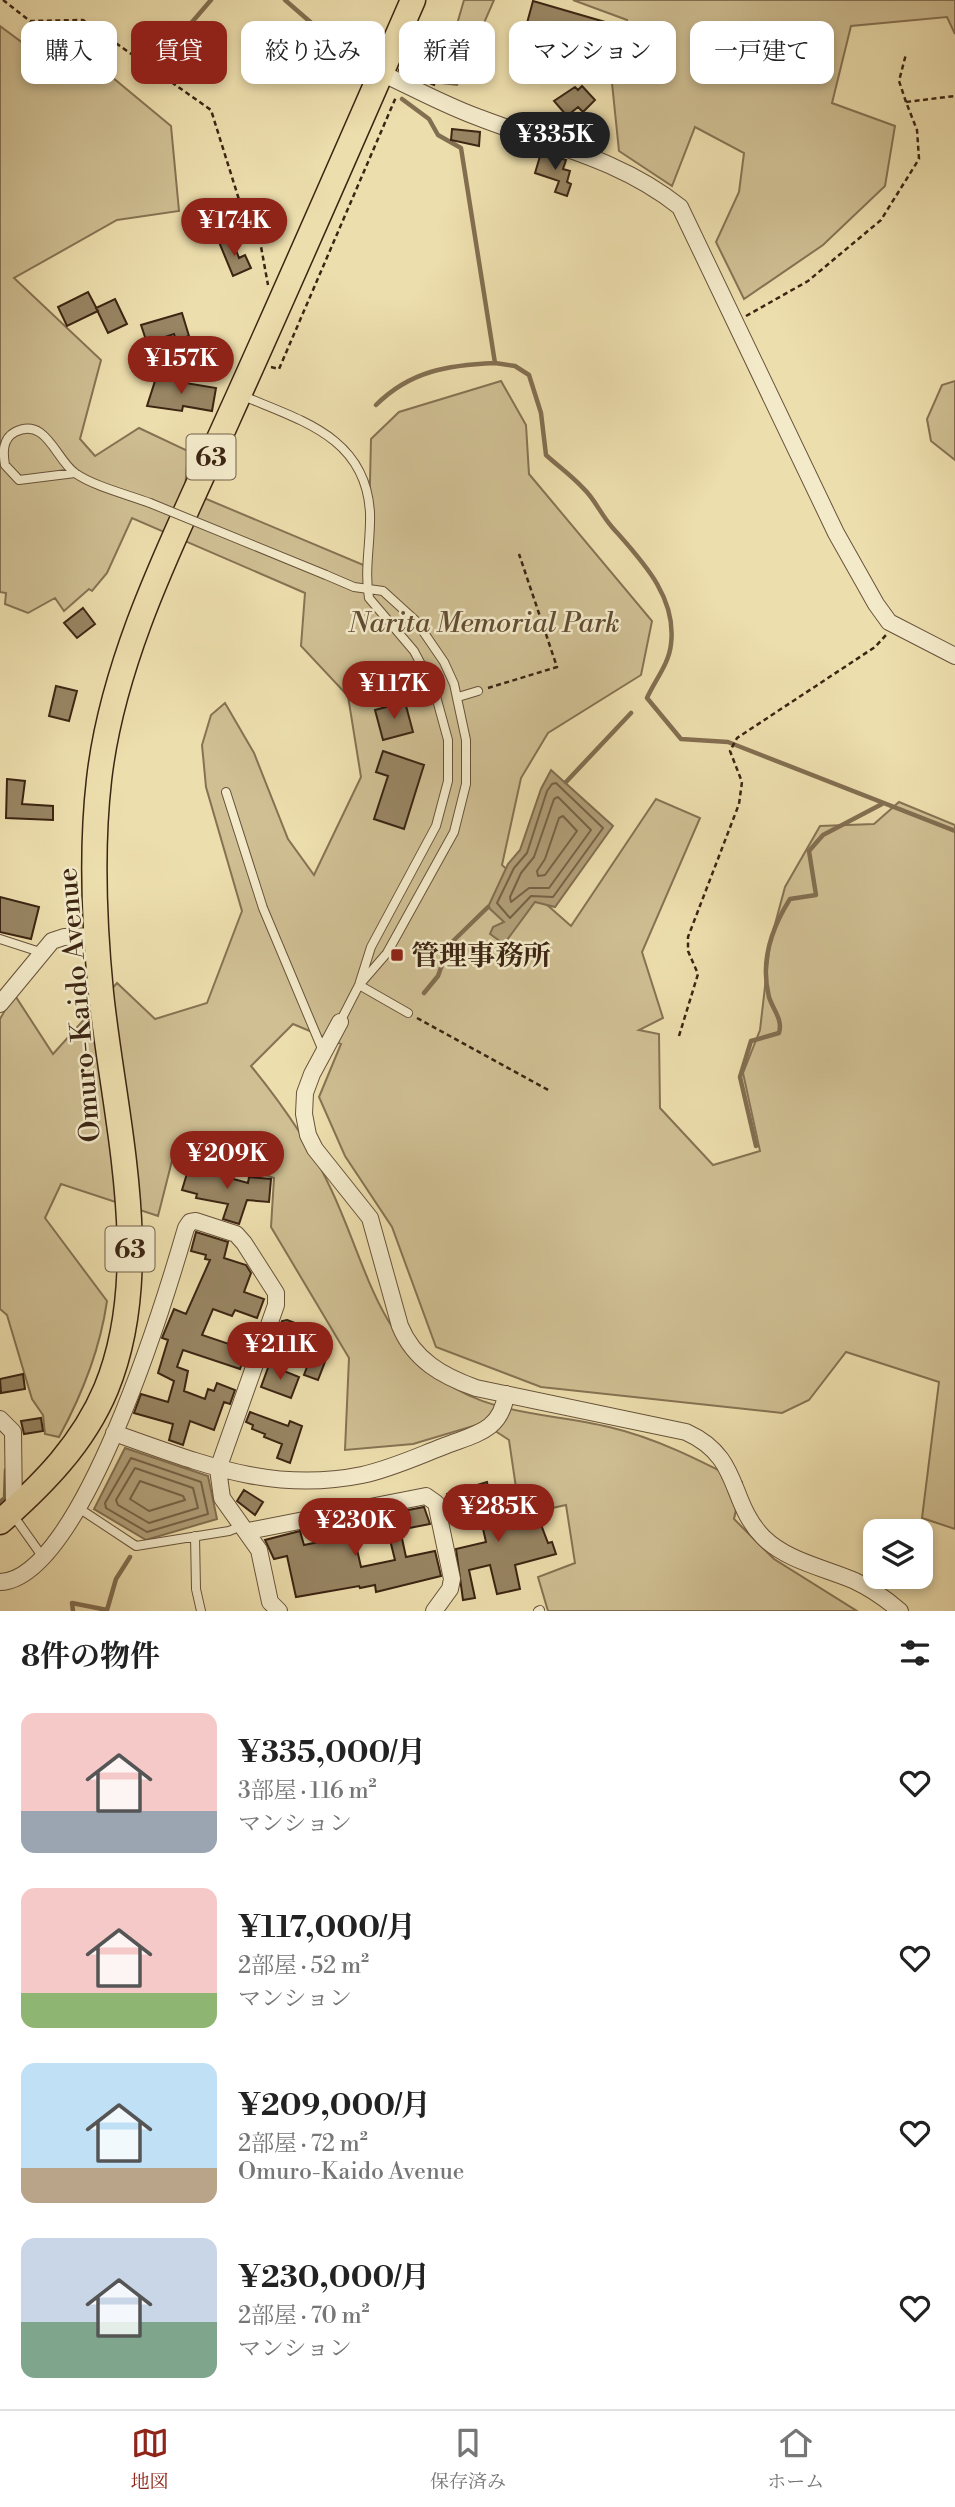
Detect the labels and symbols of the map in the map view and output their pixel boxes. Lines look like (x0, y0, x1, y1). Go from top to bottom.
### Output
pin: ¥335K (506, 113, 604, 172)
pin: ¥174K (185, 198, 283, 258)
pin: ¥157K (132, 336, 230, 396)
road number: 63 (186, 435, 235, 480)
park label: Narita Memorial Park (347, 606, 620, 641)
pin: ¥117K (345, 662, 443, 721)
street label: Omuro-Kaido Avenue (50, 866, 109, 1144)
place label: 管理事務所 (411, 939, 551, 974)
marker: 管理事務所 (389, 947, 405, 963)
pin: ¥209K (178, 1132, 276, 1191)
road number: 63 (106, 1226, 154, 1272)
pin: ¥211K (231, 1322, 329, 1382)
pin: ¥285K (449, 1484, 547, 1544)
pin: ¥230K (306, 1498, 404, 1558)

